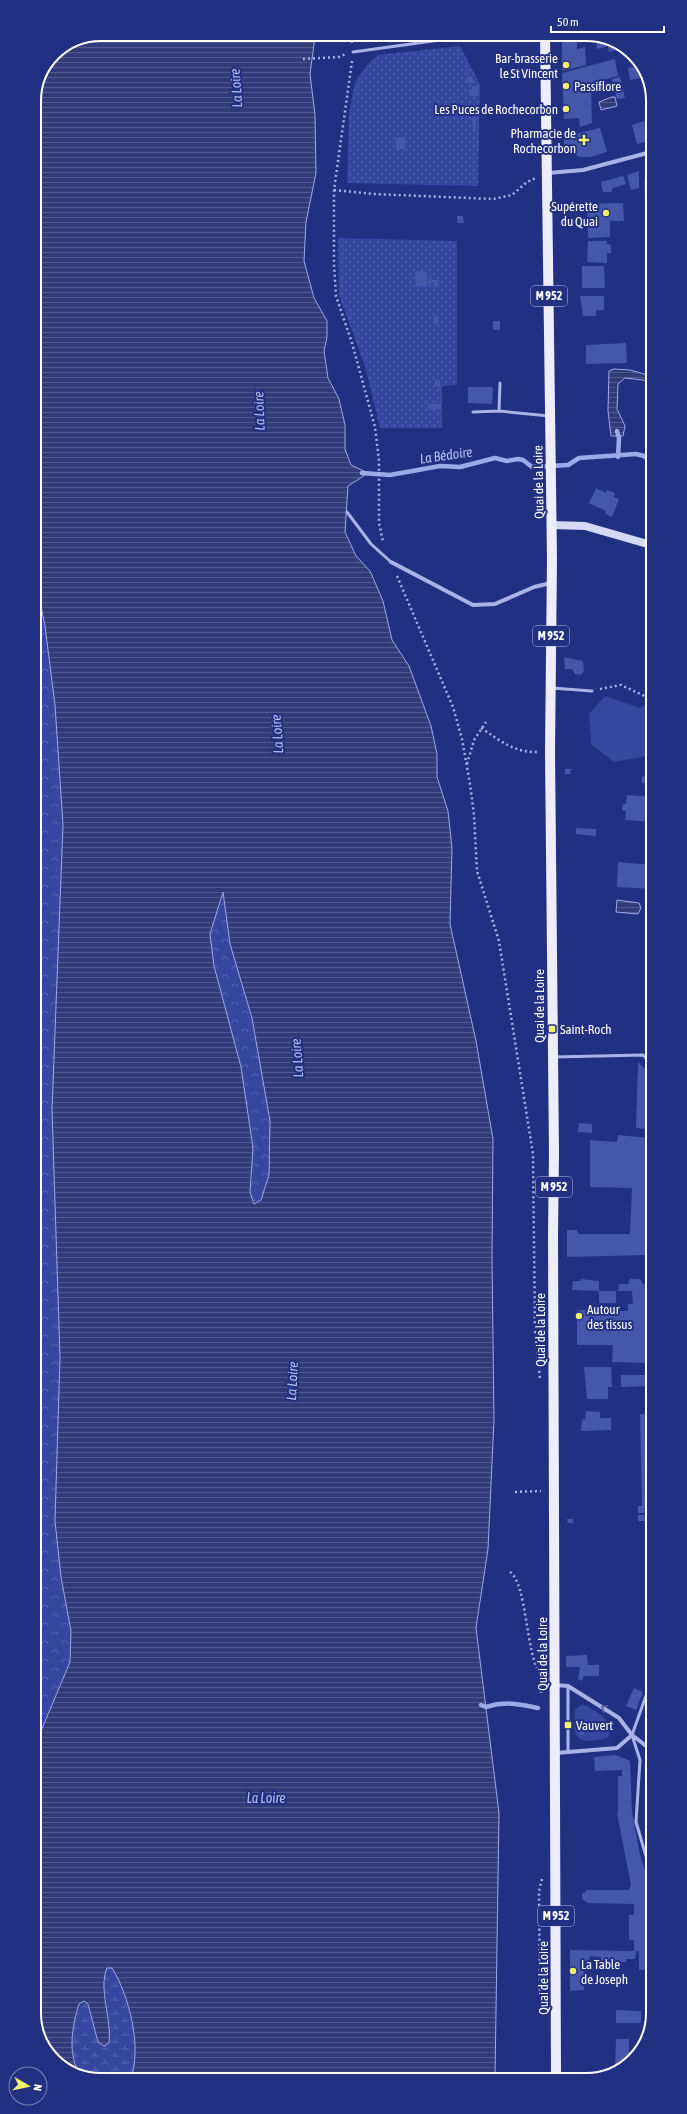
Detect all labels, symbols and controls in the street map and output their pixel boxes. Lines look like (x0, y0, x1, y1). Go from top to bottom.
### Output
scale bar (551, 8, 664, 34)
text: 50 m (557, 15, 579, 29)
place label: Bar-brasserie le St Vincent (495, 51, 558, 81)
marker: Bar-brasserie le St Vincent (561, 60, 571, 70)
water label: La Loire (227, 68, 245, 108)
place label: Passiflore (574, 79, 621, 94)
marker: Passiflore (561, 81, 571, 91)
place label: Les Puces de Rochecorbon (434, 102, 558, 117)
marker: Les Puces de Rochecorbon (561, 104, 571, 114)
place label: Pharmacie de Rochecorbon (510, 126, 576, 156)
marker: Pharmacie de Rochecorbon (579, 135, 589, 145)
place label: Supérette du Quai (551, 199, 598, 229)
marker: Supérette du Quai (601, 208, 611, 218)
road number: M 952 (531, 286, 567, 306)
water label: La Loire (250, 391, 268, 431)
water label: La Bédoire (419, 443, 473, 467)
street label: Quai de la Loire (530, 445, 547, 519)
road number: M 952 (533, 626, 569, 646)
water label: La Loire (268, 714, 286, 754)
street label: Quai de la Loire (532, 969, 547, 1043)
place label: Saint-Roch (560, 1022, 612, 1037)
marker: Saint-Roch (547, 1024, 557, 1034)
water label: La Loire (288, 1038, 306, 1078)
road number: M 952 (536, 1177, 572, 1197)
street label: Quai de la Loire (533, 1293, 548, 1367)
place label: Autour des tissus (587, 1302, 633, 1332)
marker: Autour des tissus (574, 1311, 584, 1321)
water label: La Loire (283, 1361, 301, 1401)
street label: Quai de la Loire (535, 1617, 550, 1691)
one-way arrow (601, 1706, 608, 1713)
place label: Vauvert (576, 1718, 613, 1733)
marker: Vauvert (563, 1720, 573, 1730)
water label: La Loire (246, 1790, 286, 1806)
road number: M 952 (538, 1906, 574, 1926)
street label: Quai de la Loire (536, 1941, 551, 2015)
place label: La Table de Joseph (581, 1957, 628, 1987)
marker: La Table de Joseph (568, 1966, 578, 1976)
north arrow (8, 2066, 48, 2106)
text: N (31, 2083, 44, 2092)

